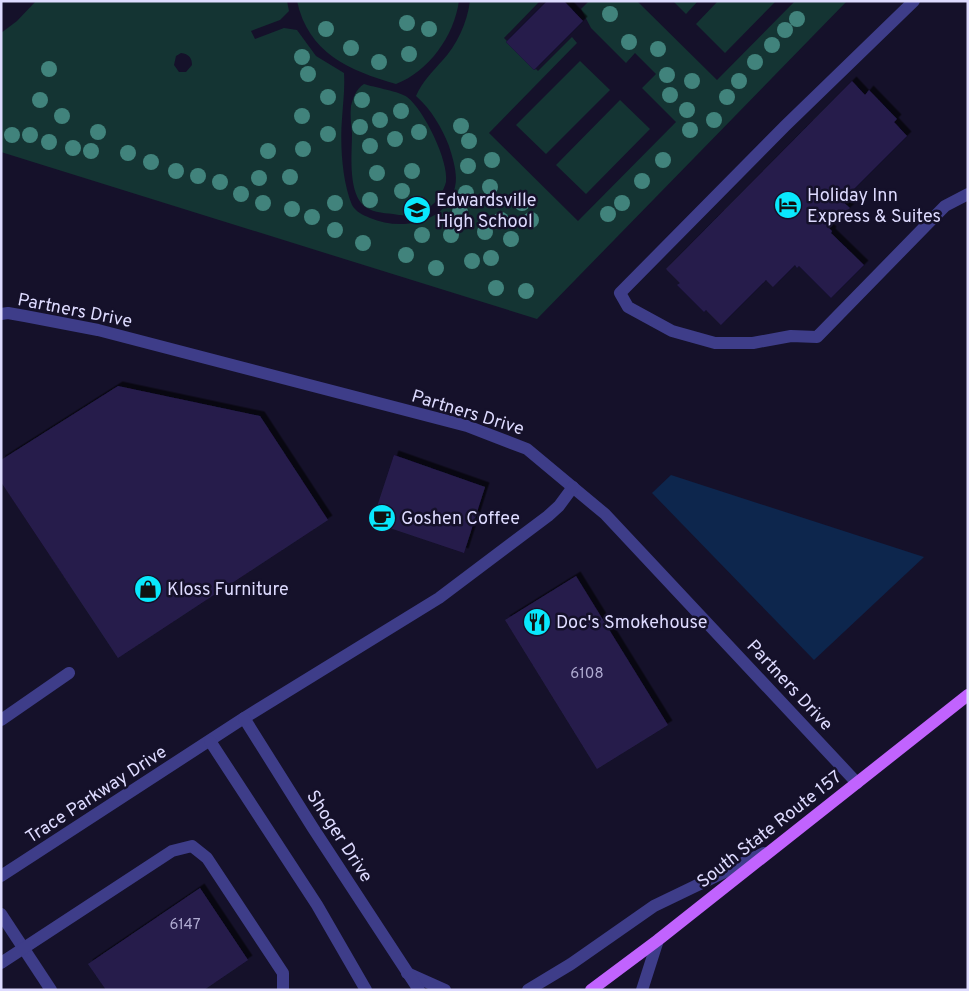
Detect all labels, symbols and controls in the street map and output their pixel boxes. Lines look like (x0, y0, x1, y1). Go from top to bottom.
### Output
place label: Holiday Inn Express & Suites (807, 185, 941, 229)
place label: Edwardsville High School (436, 190, 536, 234)
hotel icon: Holiday Inn Express & Suites (773, 190, 803, 220)
school or university icon: Edwardsville High School (402, 195, 432, 225)
street label: Partners Drive (15, 289, 134, 334)
street label: Partners Drive (409, 385, 527, 441)
cafe icon: Goshen Coffee (367, 503, 397, 533)
place label: Goshen Coffee (401, 508, 520, 531)
shop icon: Kloss Furniture (133, 574, 163, 604)
place label: Kloss Furniture (167, 579, 289, 602)
restaurant icon: Doc's Smokehouse (522, 607, 552, 637)
place label: Doc's Smokehouse (556, 612, 708, 635)
street label: Partners Drive (741, 636, 837, 736)
house number: 6108 (570, 665, 604, 684)
street label: Trace Parkway Drive (22, 741, 172, 849)
street label: South State Route 157 (693, 766, 847, 894)
street label: Shoger Drive (300, 786, 377, 887)
house number: 6147 (169, 916, 201, 935)

